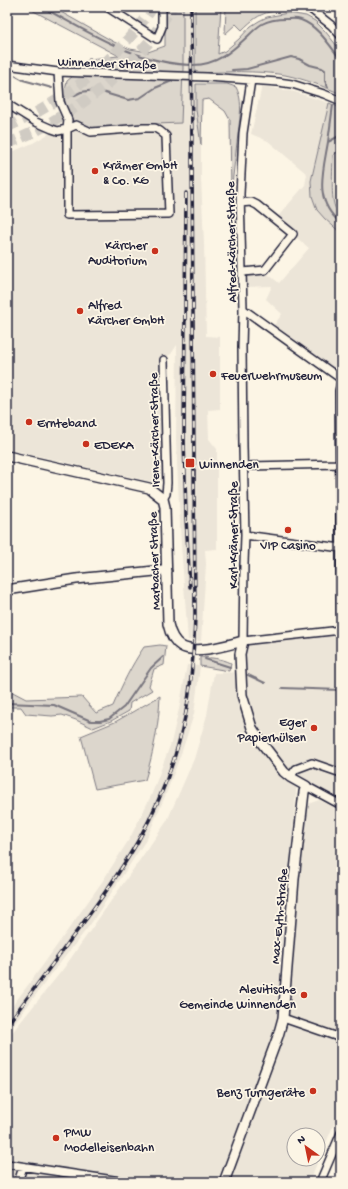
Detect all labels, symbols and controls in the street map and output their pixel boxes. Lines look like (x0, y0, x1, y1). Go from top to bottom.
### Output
street label: Winnender Straße (57, 55, 157, 74)
place label: Krämer GmbH & Co. KG (103, 159, 178, 189)
marker: Krämer GmbH & Co. KG (90, 166, 100, 176)
street label: Alfred-Kärcher-Straße (224, 181, 241, 303)
place label: Kärcher Auditorium (88, 239, 148, 269)
marker: Kärcher Auditorium (150, 246, 160, 256)
place label: Alfred Kärcher GmbH (88, 299, 165, 329)
marker: Alfred Kärcher GmbH (75, 306, 85, 316)
marker: Feuerwehrmuseum (208, 369, 218, 379)
place label: Feuerwehrmuseum (220, 369, 322, 384)
street label: Irene-Kärcher-Straße (147, 372, 164, 488)
marker: Ernteband (24, 417, 34, 427)
place label: Ernteband (37, 417, 97, 432)
marker: EDEKA (81, 439, 91, 449)
place label: EDEKA (94, 439, 135, 454)
marker: Winnenden (184, 457, 196, 469)
place label: Winnenden (199, 458, 259, 473)
street label: Karl-Krämer-Straße (227, 481, 242, 589)
street label: Marbacher Straße (146, 511, 165, 610)
marker: VIP Casino (283, 525, 293, 535)
place label: VIP Casino (259, 539, 316, 554)
place label: Eger Papierhülsen (236, 716, 307, 746)
marker: Eger Papierhülsen (309, 723, 319, 733)
street label: Max-Eyth-Straße (269, 868, 292, 965)
place label: Alevitische Gemeinde Winnenden (179, 983, 297, 1013)
marker: Alevitische Gemeinde Winnenden (299, 990, 309, 1000)
place label: Benz Turngeräte (216, 1086, 305, 1101)
marker: Benz Turngeräte (308, 1086, 318, 1096)
place label: PMW Modelleisenbahn (63, 1126, 155, 1156)
north arrow (286, 1127, 326, 1167)
marker: PMW Modelleisenbahn (51, 1133, 61, 1143)
text: N (295, 1133, 308, 1147)

